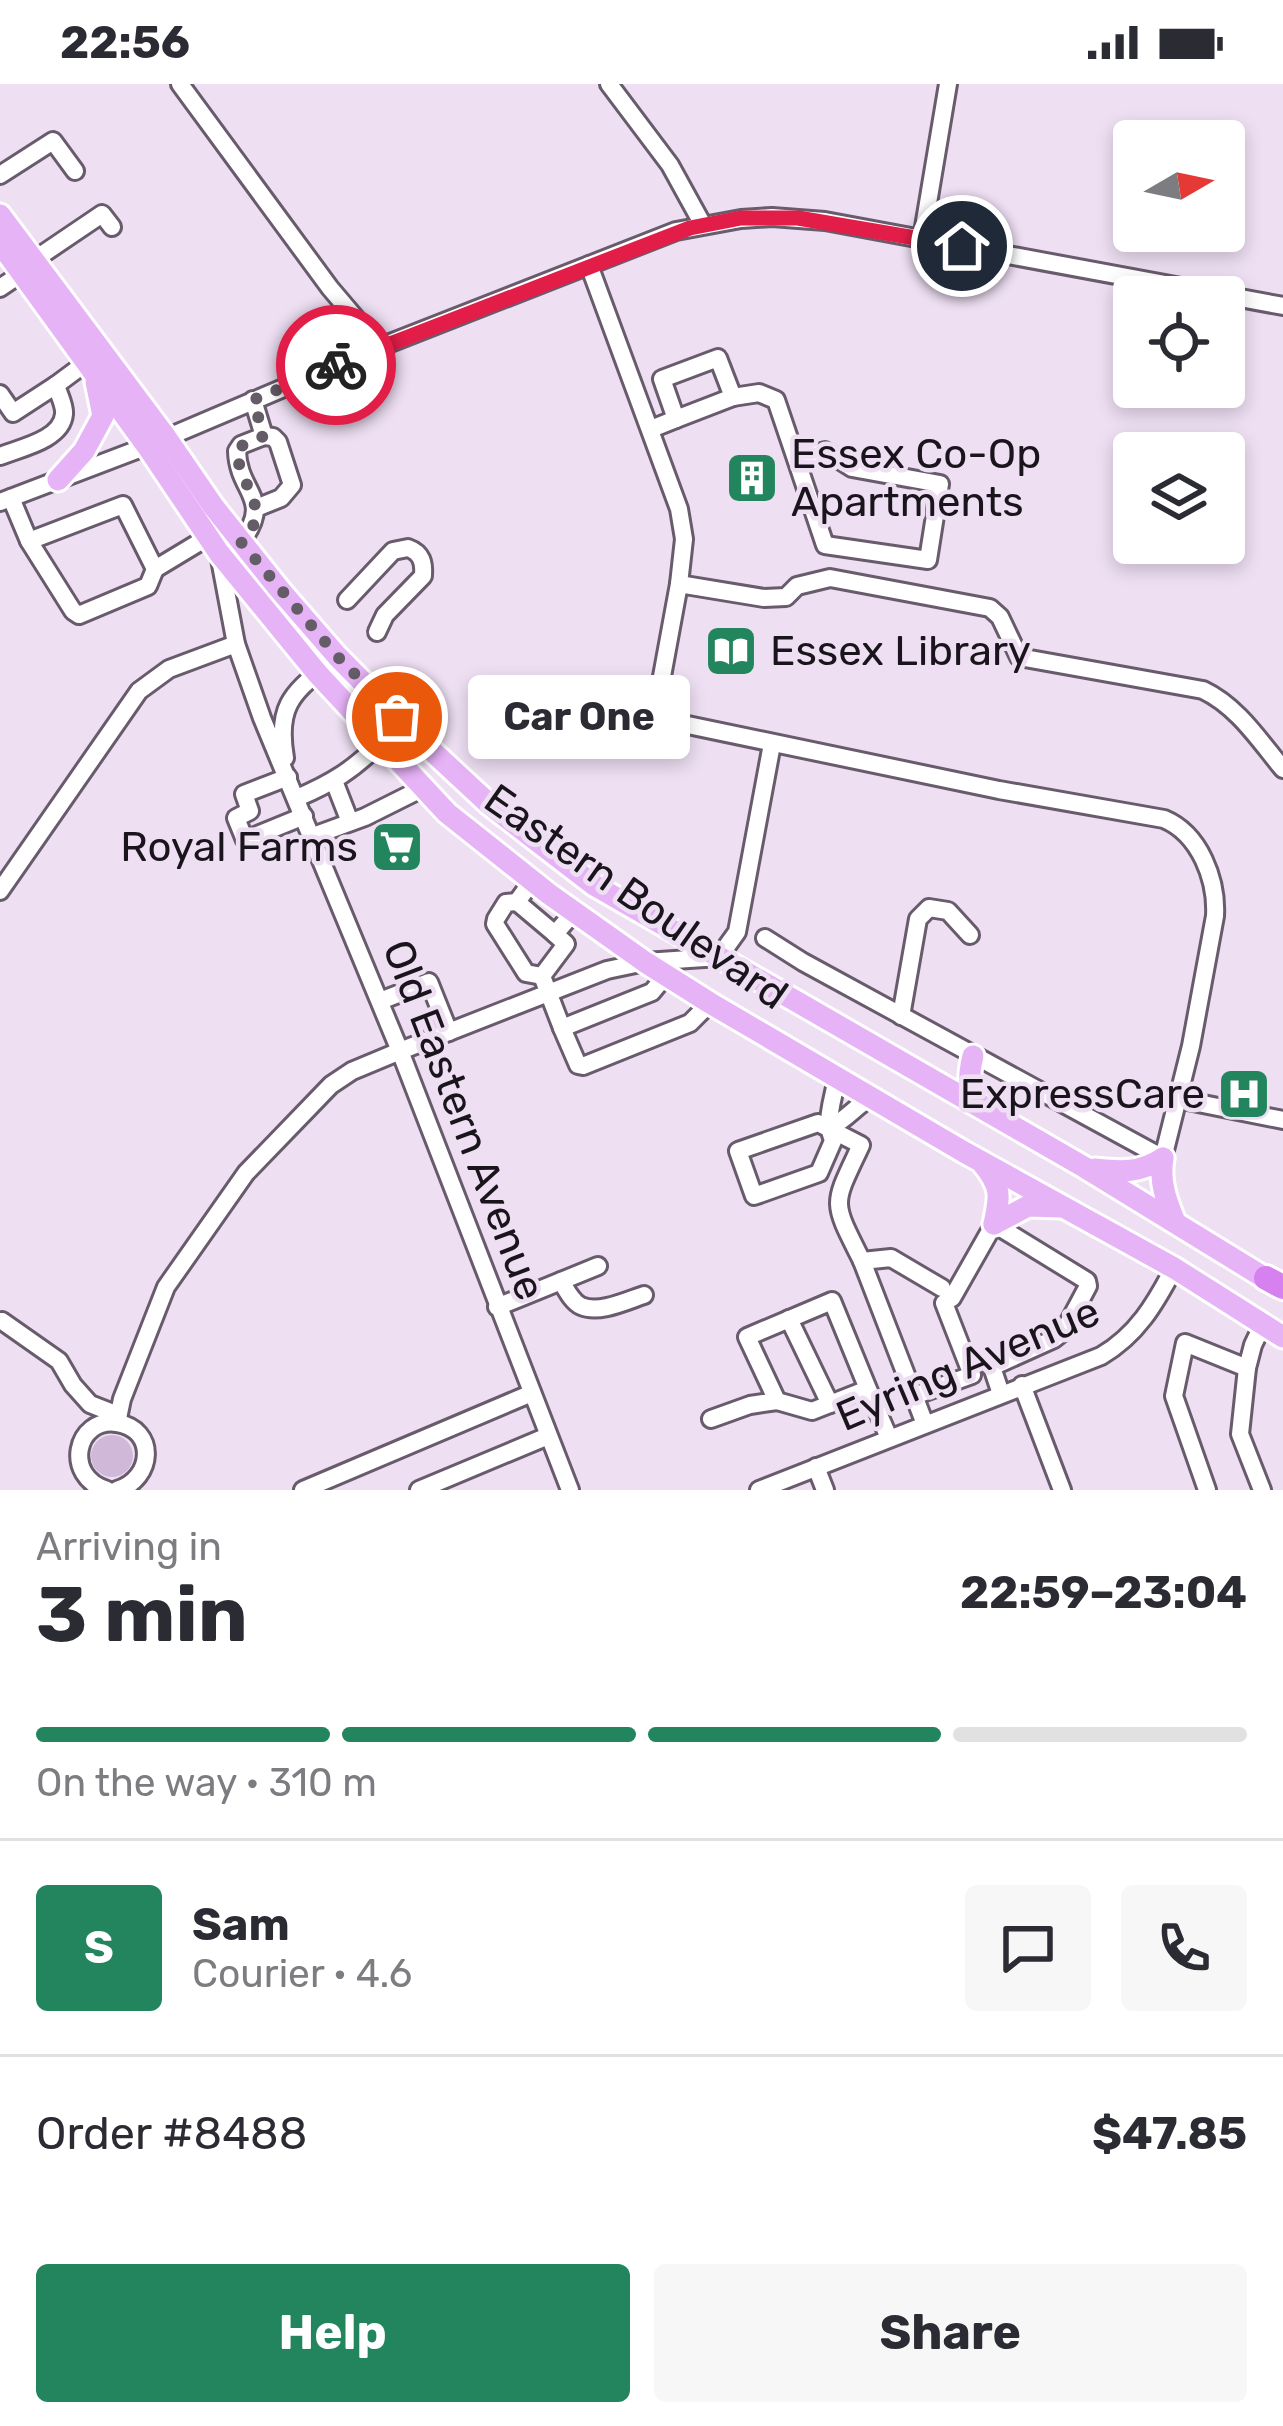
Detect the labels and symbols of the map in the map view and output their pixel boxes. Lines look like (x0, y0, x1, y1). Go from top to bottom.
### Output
north arrow (1113, 120, 1245, 252)
pin (911, 195, 1013, 297)
courier (276, 305, 396, 425)
place label: Essex Co-Op Apartments (791, 429, 1041, 527)
building icon: Essex Co-Op Apartments (724, 450, 780, 506)
library icon: Essex Library (703, 623, 759, 679)
place label: Essex Library (770, 626, 1031, 676)
pin (346, 666, 448, 768)
callout: Car One (469, 675, 691, 759)
street label: Eastern Boulevard (475, 774, 797, 1020)
supermarket icon: Royal Farms (369, 819, 425, 875)
place label: Royal Farms (120, 822, 358, 872)
street label: Old Eastern Avenue (372, 933, 556, 1307)
hospital icon: ExpressCare (1216, 1066, 1272, 1122)
place label: ExpressCare (960, 1069, 1205, 1119)
street label: Eyring Avenue (829, 1286, 1107, 1442)

